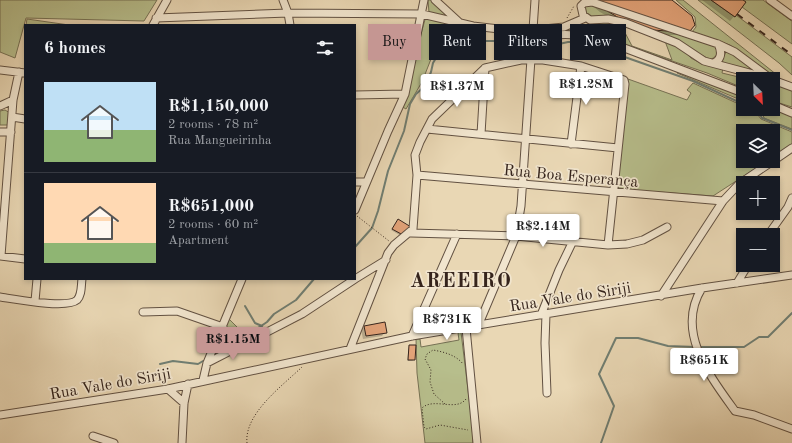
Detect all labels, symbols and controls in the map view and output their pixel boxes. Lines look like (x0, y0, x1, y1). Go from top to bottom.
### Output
chip: Buy (368, 24, 421, 60)
chip: Rent (429, 24, 486, 60)
chip: Filters (494, 24, 562, 60)
chip: New (570, 24, 626, 60)
icon: filters (314, 37, 336, 59)
text: 6 homes (44, 40, 106, 57)
pin: R$1.28M (549, 72, 623, 106)
north arrow (736, 72, 780, 116)
map controls (736, 72, 780, 272)
pin: R$1.37M (420, 74, 494, 108)
text: R$1.28M (559, 78, 613, 91)
text: R$1.37M (430, 80, 484, 93)
icon: home (76, 98, 124, 146)
text: R$1,150,000 (168, 98, 269, 115)
text: 2 rooms · 78 m² (168, 118, 258, 131)
button: layers (736, 124, 780, 168)
text: Rua Mangueirinha (168, 134, 271, 147)
street label: Rua Boa Esperança (503, 163, 639, 191)
button: + (736, 176, 780, 220)
text: R$651,000 (168, 198, 254, 215)
icon: home (76, 199, 124, 247)
pin: R$2.14M (506, 214, 580, 248)
text: 2 rooms · 60 m² (168, 218, 258, 231)
text: R$2.14M (516, 220, 570, 233)
button: − (736, 228, 780, 272)
text: Apartment (168, 234, 229, 247)
district label: AREEIRO (410, 272, 512, 292)
street label: Rua Vale do Siriji (508, 280, 632, 315)
pin: R$731K (414, 307, 480, 341)
text: R$731K (422, 313, 472, 326)
pin: R$1.15M (196, 327, 270, 361)
text: R$1.15M (206, 333, 260, 346)
pin: R$651K (671, 348, 737, 382)
text: R$651K (679, 354, 729, 367)
street label: Rua Vale do Siriji (48, 366, 172, 404)

